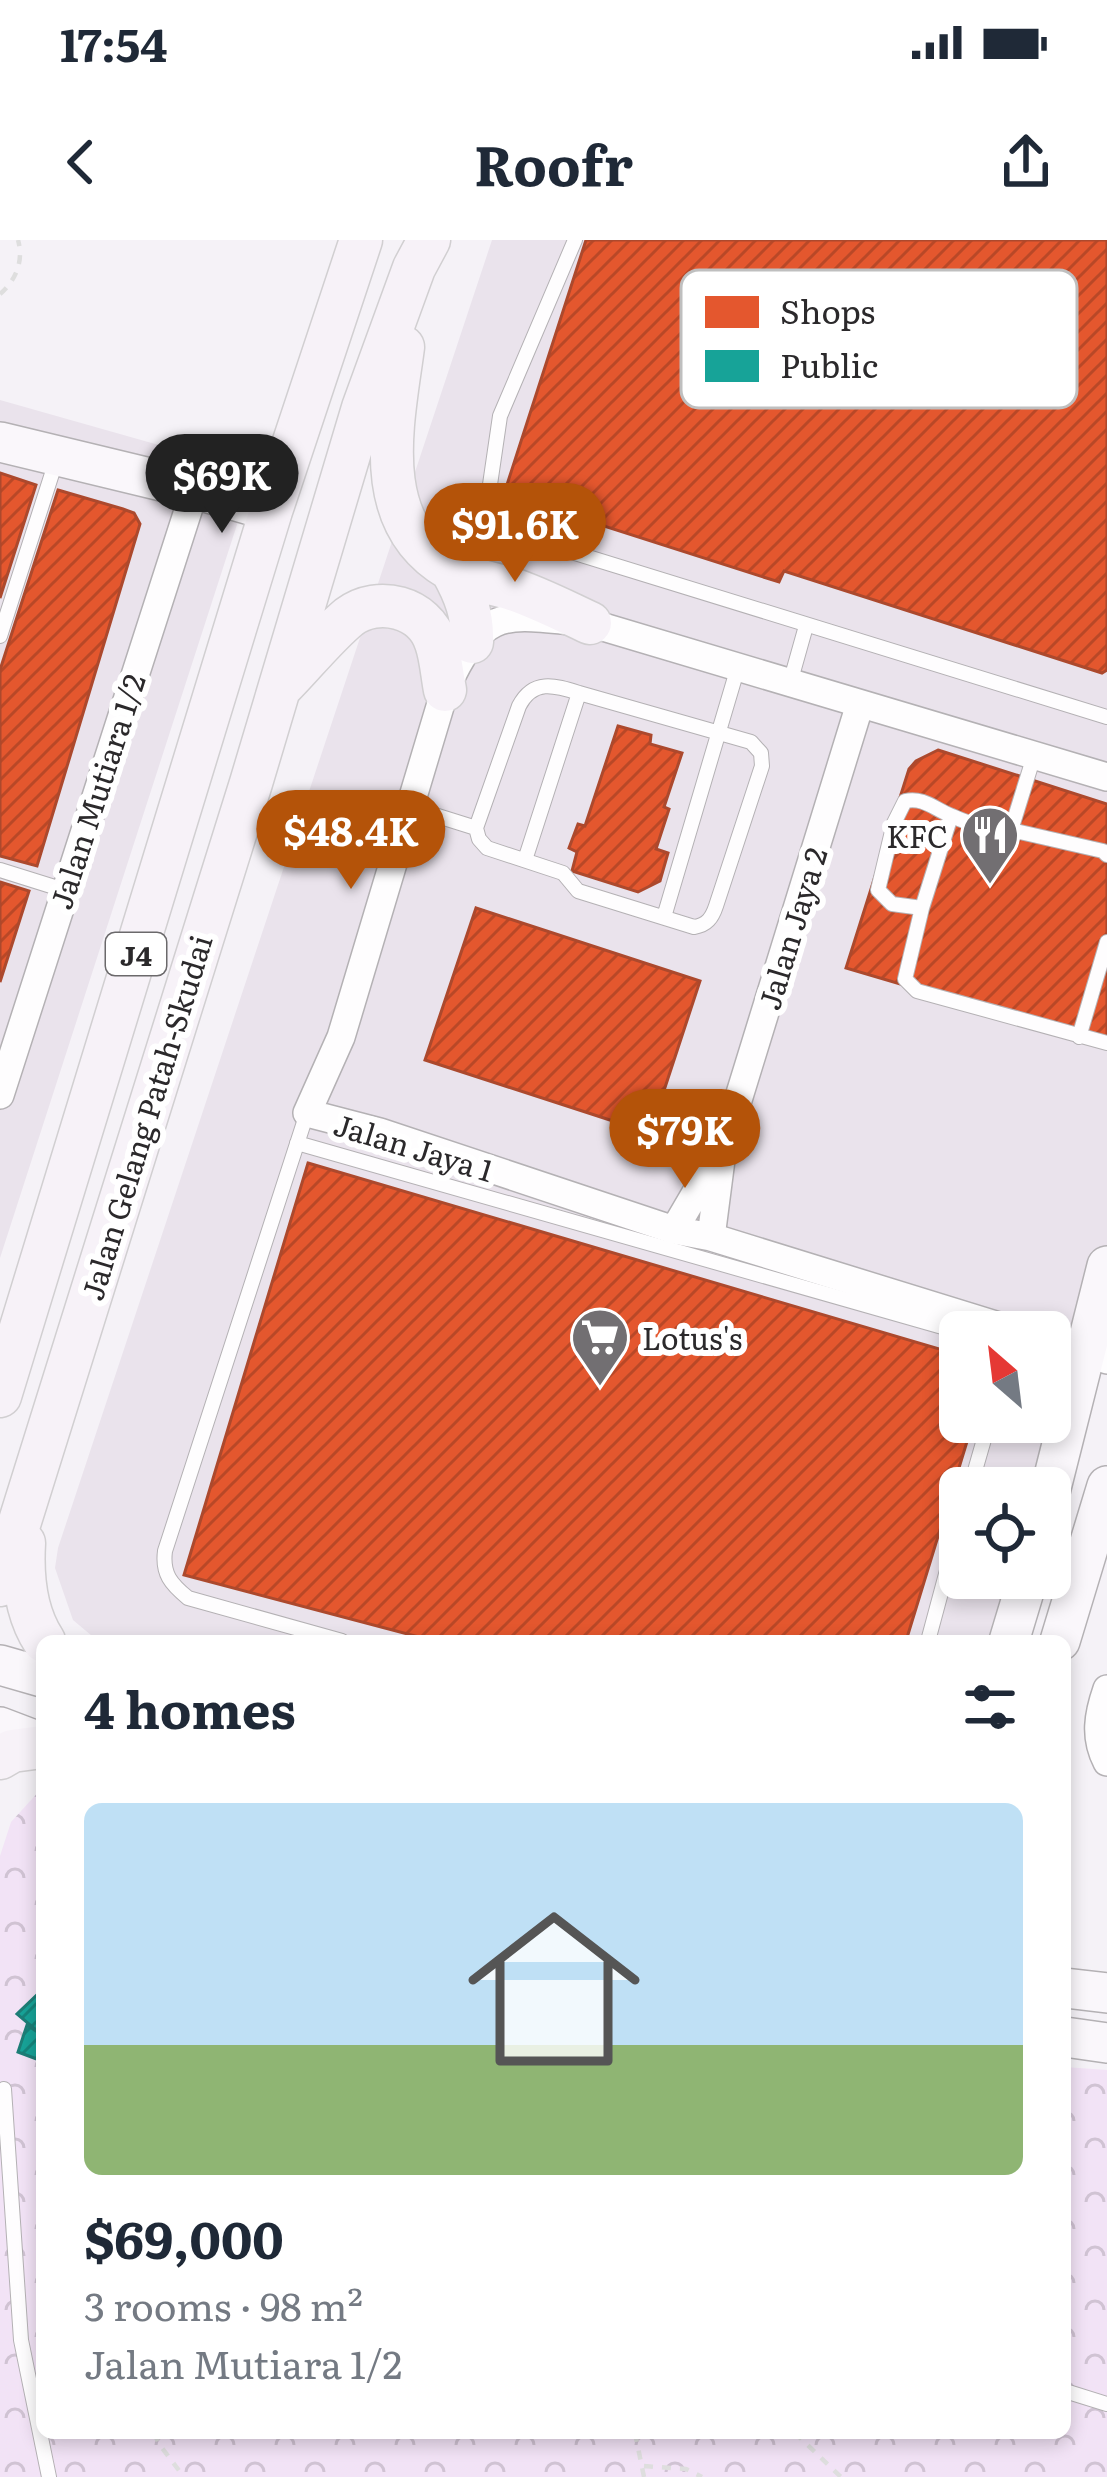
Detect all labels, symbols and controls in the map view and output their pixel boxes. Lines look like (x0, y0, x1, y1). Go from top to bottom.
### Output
text: 17:54 (60, 9, 167, 76)
text: Roofr (474, 122, 633, 203)
icon: back (48, 129, 114, 195)
icon: share (993, 129, 1059, 195)
legend (681, 270, 1077, 408)
text: Shops (780, 285, 875, 334)
text: Public (780, 339, 878, 388)
pin: $69K (151, 434, 293, 536)
text: $69K (173, 444, 271, 502)
pin: $91.6K (417, 483, 613, 585)
text: $91.6K (451, 493, 579, 551)
street label: Jalan Mutiara 1/2 (37, 668, 155, 914)
pin: $48.4K (253, 790, 449, 892)
text: $48.4K (283, 800, 419, 858)
restaurant icon: KFC (959, 804, 1021, 886)
place label: KFC (886, 813, 948, 857)
street label: Jalan Jaya 2 (745, 841, 837, 1015)
street label: Jalan Gelang Patah-Skudai (68, 929, 222, 1305)
road number: J4 (106, 933, 166, 975)
pin: $79K (614, 1089, 756, 1191)
text: $79K (636, 1099, 734, 1157)
street label: Jalan Jaya 1 (329, 1101, 499, 1191)
supermarket icon: Lotus's (569, 1306, 631, 1388)
north arrow (939, 1311, 1071, 1443)
map controls (939, 1311, 1071, 1599)
place label: Lotus's (642, 1315, 742, 1359)
button: locate (939, 1467, 1071, 1599)
text: 4 homes (84, 1669, 296, 1745)
icon: filters (957, 1674, 1023, 1740)
icon: home (446, 1881, 662, 2097)
text: $69,000 (84, 2199, 284, 2275)
text: 3 rooms · 98 m² (84, 2275, 363, 2333)
text: Jalan Mutiara 1/2 (84, 2333, 402, 2391)

